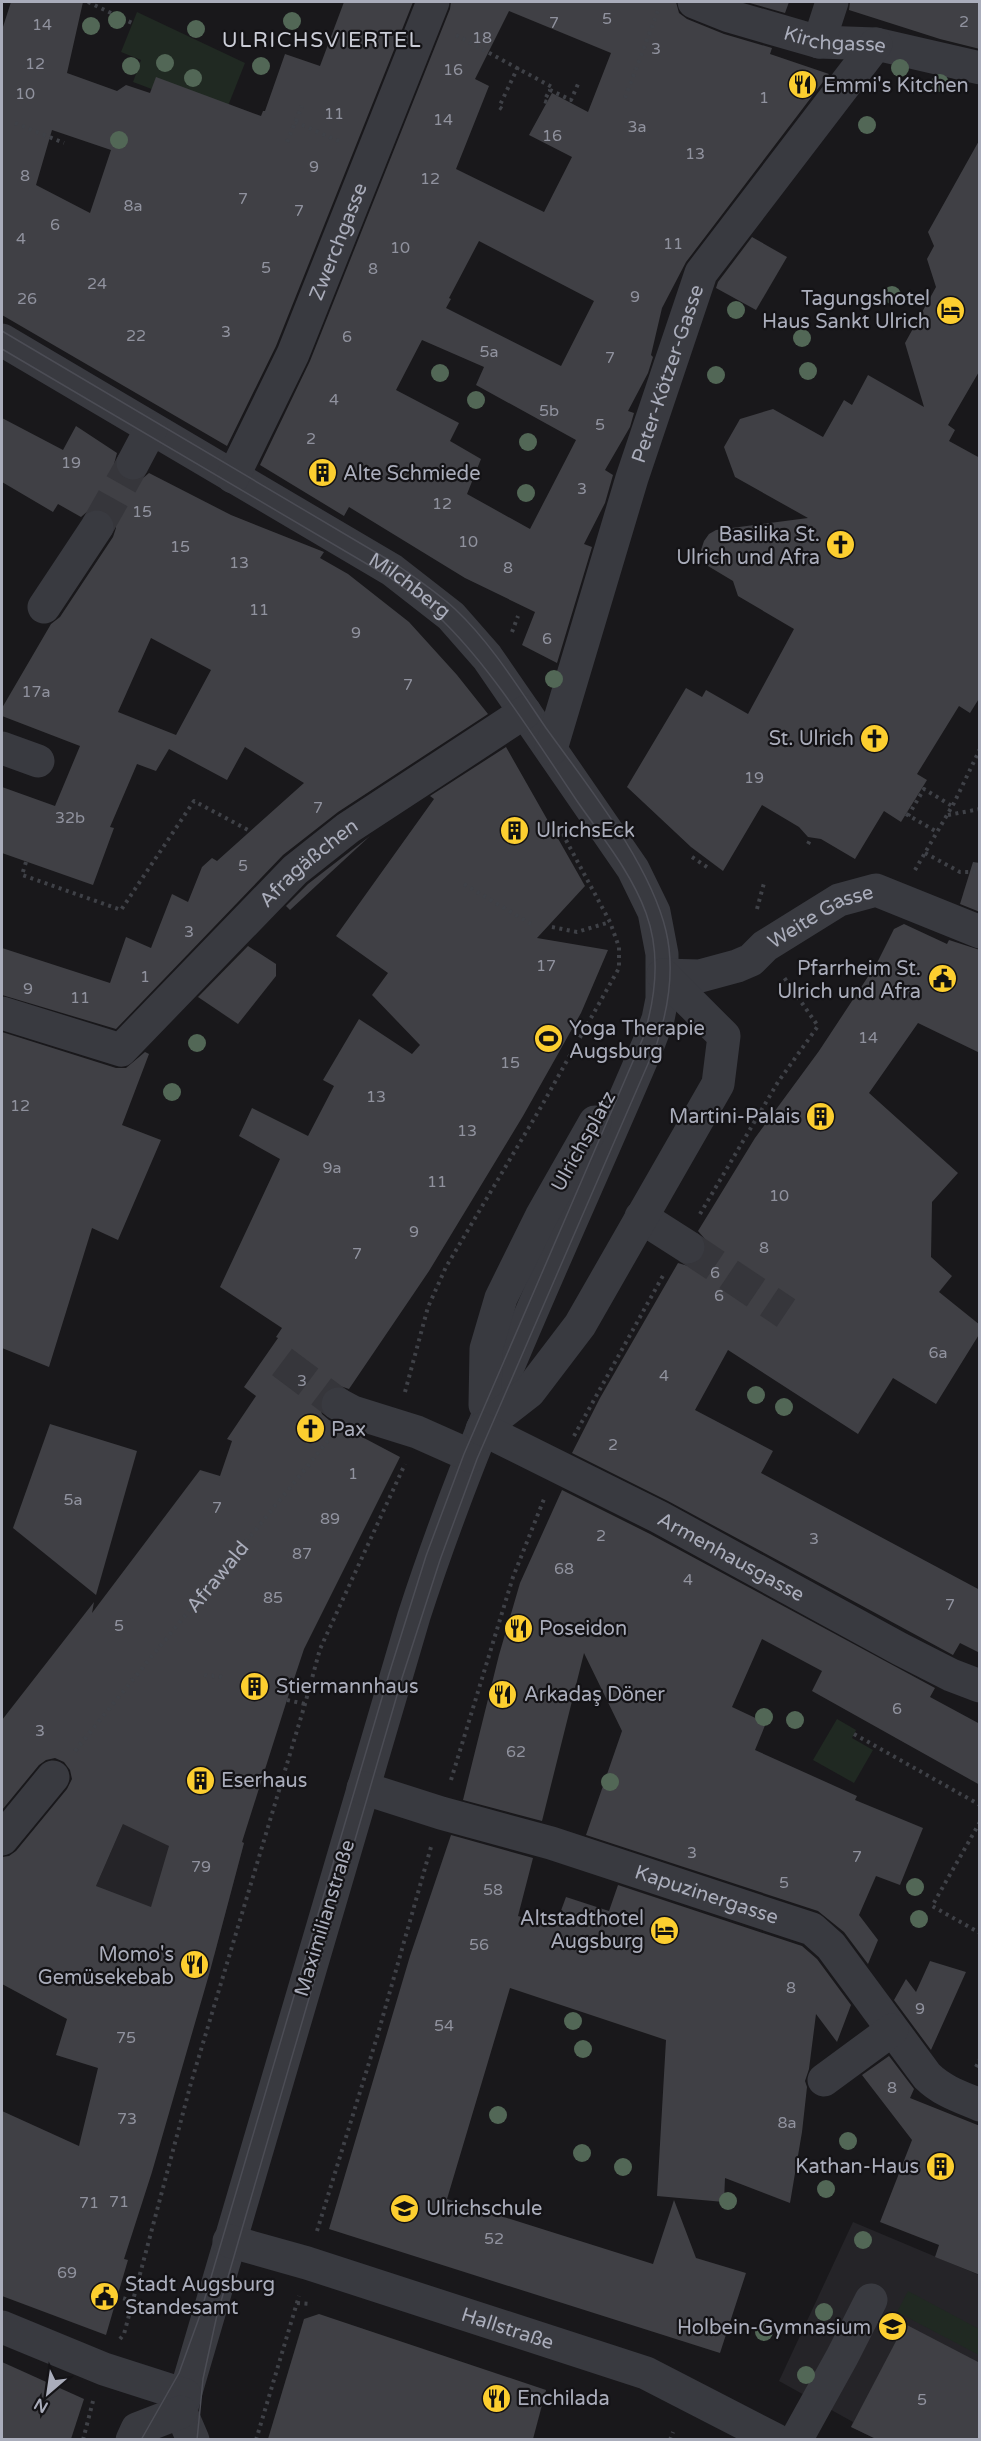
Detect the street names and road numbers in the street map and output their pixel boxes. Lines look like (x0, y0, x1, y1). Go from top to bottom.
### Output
street label: Kirchgasse (781, 21, 888, 59)
street label: Zwerchgasse (305, 180, 373, 304)
street label: Peter-Kötzer-Gasse (627, 282, 709, 466)
street label: Milchberg (364, 548, 455, 624)
street label: Afragäßchen (255, 814, 363, 913)
street label: Weite Gasse (764, 880, 876, 954)
street label: Ulrichsplatz (546, 1087, 621, 1196)
street label: Armenhausgasse (653, 1508, 808, 1607)
street label: Afrawald (182, 1537, 254, 1618)
street label: Maximilianstraße (290, 1837, 360, 2000)
street label: Kapuzinergasse (632, 1860, 781, 1930)
street label: Hallstraße (458, 2303, 557, 2355)

